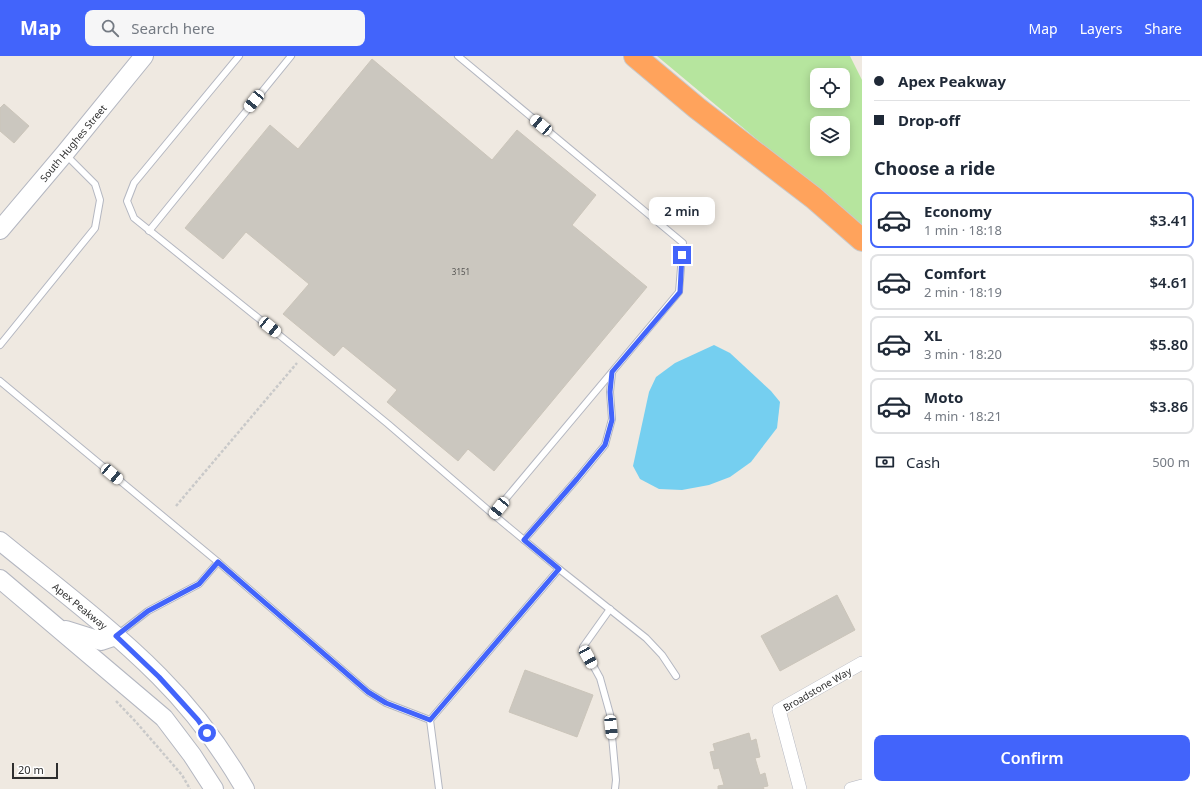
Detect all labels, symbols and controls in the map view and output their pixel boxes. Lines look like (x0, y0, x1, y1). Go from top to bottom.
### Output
search box (85, 10, 365, 46)
text: Map (20, 15, 61, 41)
icon: search (99, 17, 121, 39)
text: Search here (131, 18, 215, 38)
text: Map (1029, 19, 1058, 38)
text: Layers (1080, 19, 1122, 38)
text: Share (1144, 19, 1182, 38)
map controls (810, 68, 850, 156)
button: locate (810, 68, 850, 108)
text: Apex Peakway (898, 71, 1006, 91)
car (242, 88, 266, 114)
street label: South Hughes Street (36, 101, 110, 185)
text: Drop-off (898, 110, 960, 130)
car (528, 113, 554, 137)
button: layers (810, 116, 850, 156)
text: Choose a ride (874, 156, 995, 180)
callout: 2 min (649, 197, 715, 225)
text: Economy (924, 201, 992, 221)
text: 2 min (664, 202, 700, 220)
icon: car (876, 202, 912, 238)
text: $3.41 (1150, 210, 1188, 230)
text: 1 min · 18:18 (924, 221, 1002, 239)
route end (673, 246, 691, 264)
text: Comfort (924, 263, 986, 283)
icon: car (876, 264, 912, 300)
house number: 3151 (452, 266, 470, 277)
text: $4.61 (1150, 272, 1188, 292)
text: 2 min · 18:19 (924, 283, 1002, 301)
car (257, 315, 283, 339)
text: XL (924, 325, 942, 345)
icon: car (876, 326, 912, 362)
text: $5.80 (1150, 334, 1188, 354)
text: 3 min · 18:20 (924, 345, 1002, 363)
text: Moto (924, 387, 963, 407)
icon: car (876, 388, 912, 424)
text: $3.86 (1150, 396, 1188, 416)
text: 4 min · 18:21 (924, 407, 1002, 425)
icon: cash (874, 451, 896, 473)
text: Cash (906, 452, 940, 472)
text: 500 m (1152, 453, 1190, 471)
car (99, 462, 125, 486)
car (487, 495, 511, 521)
street label: Apex Peakway (50, 579, 111, 633)
car (577, 644, 599, 670)
street label: Broadstone Way (780, 663, 855, 714)
car (604, 714, 618, 740)
route start (198, 724, 216, 742)
button: Confirm (874, 735, 1190, 781)
scale bar (12, 761, 58, 780)
text: 20 m (18, 762, 44, 777)

